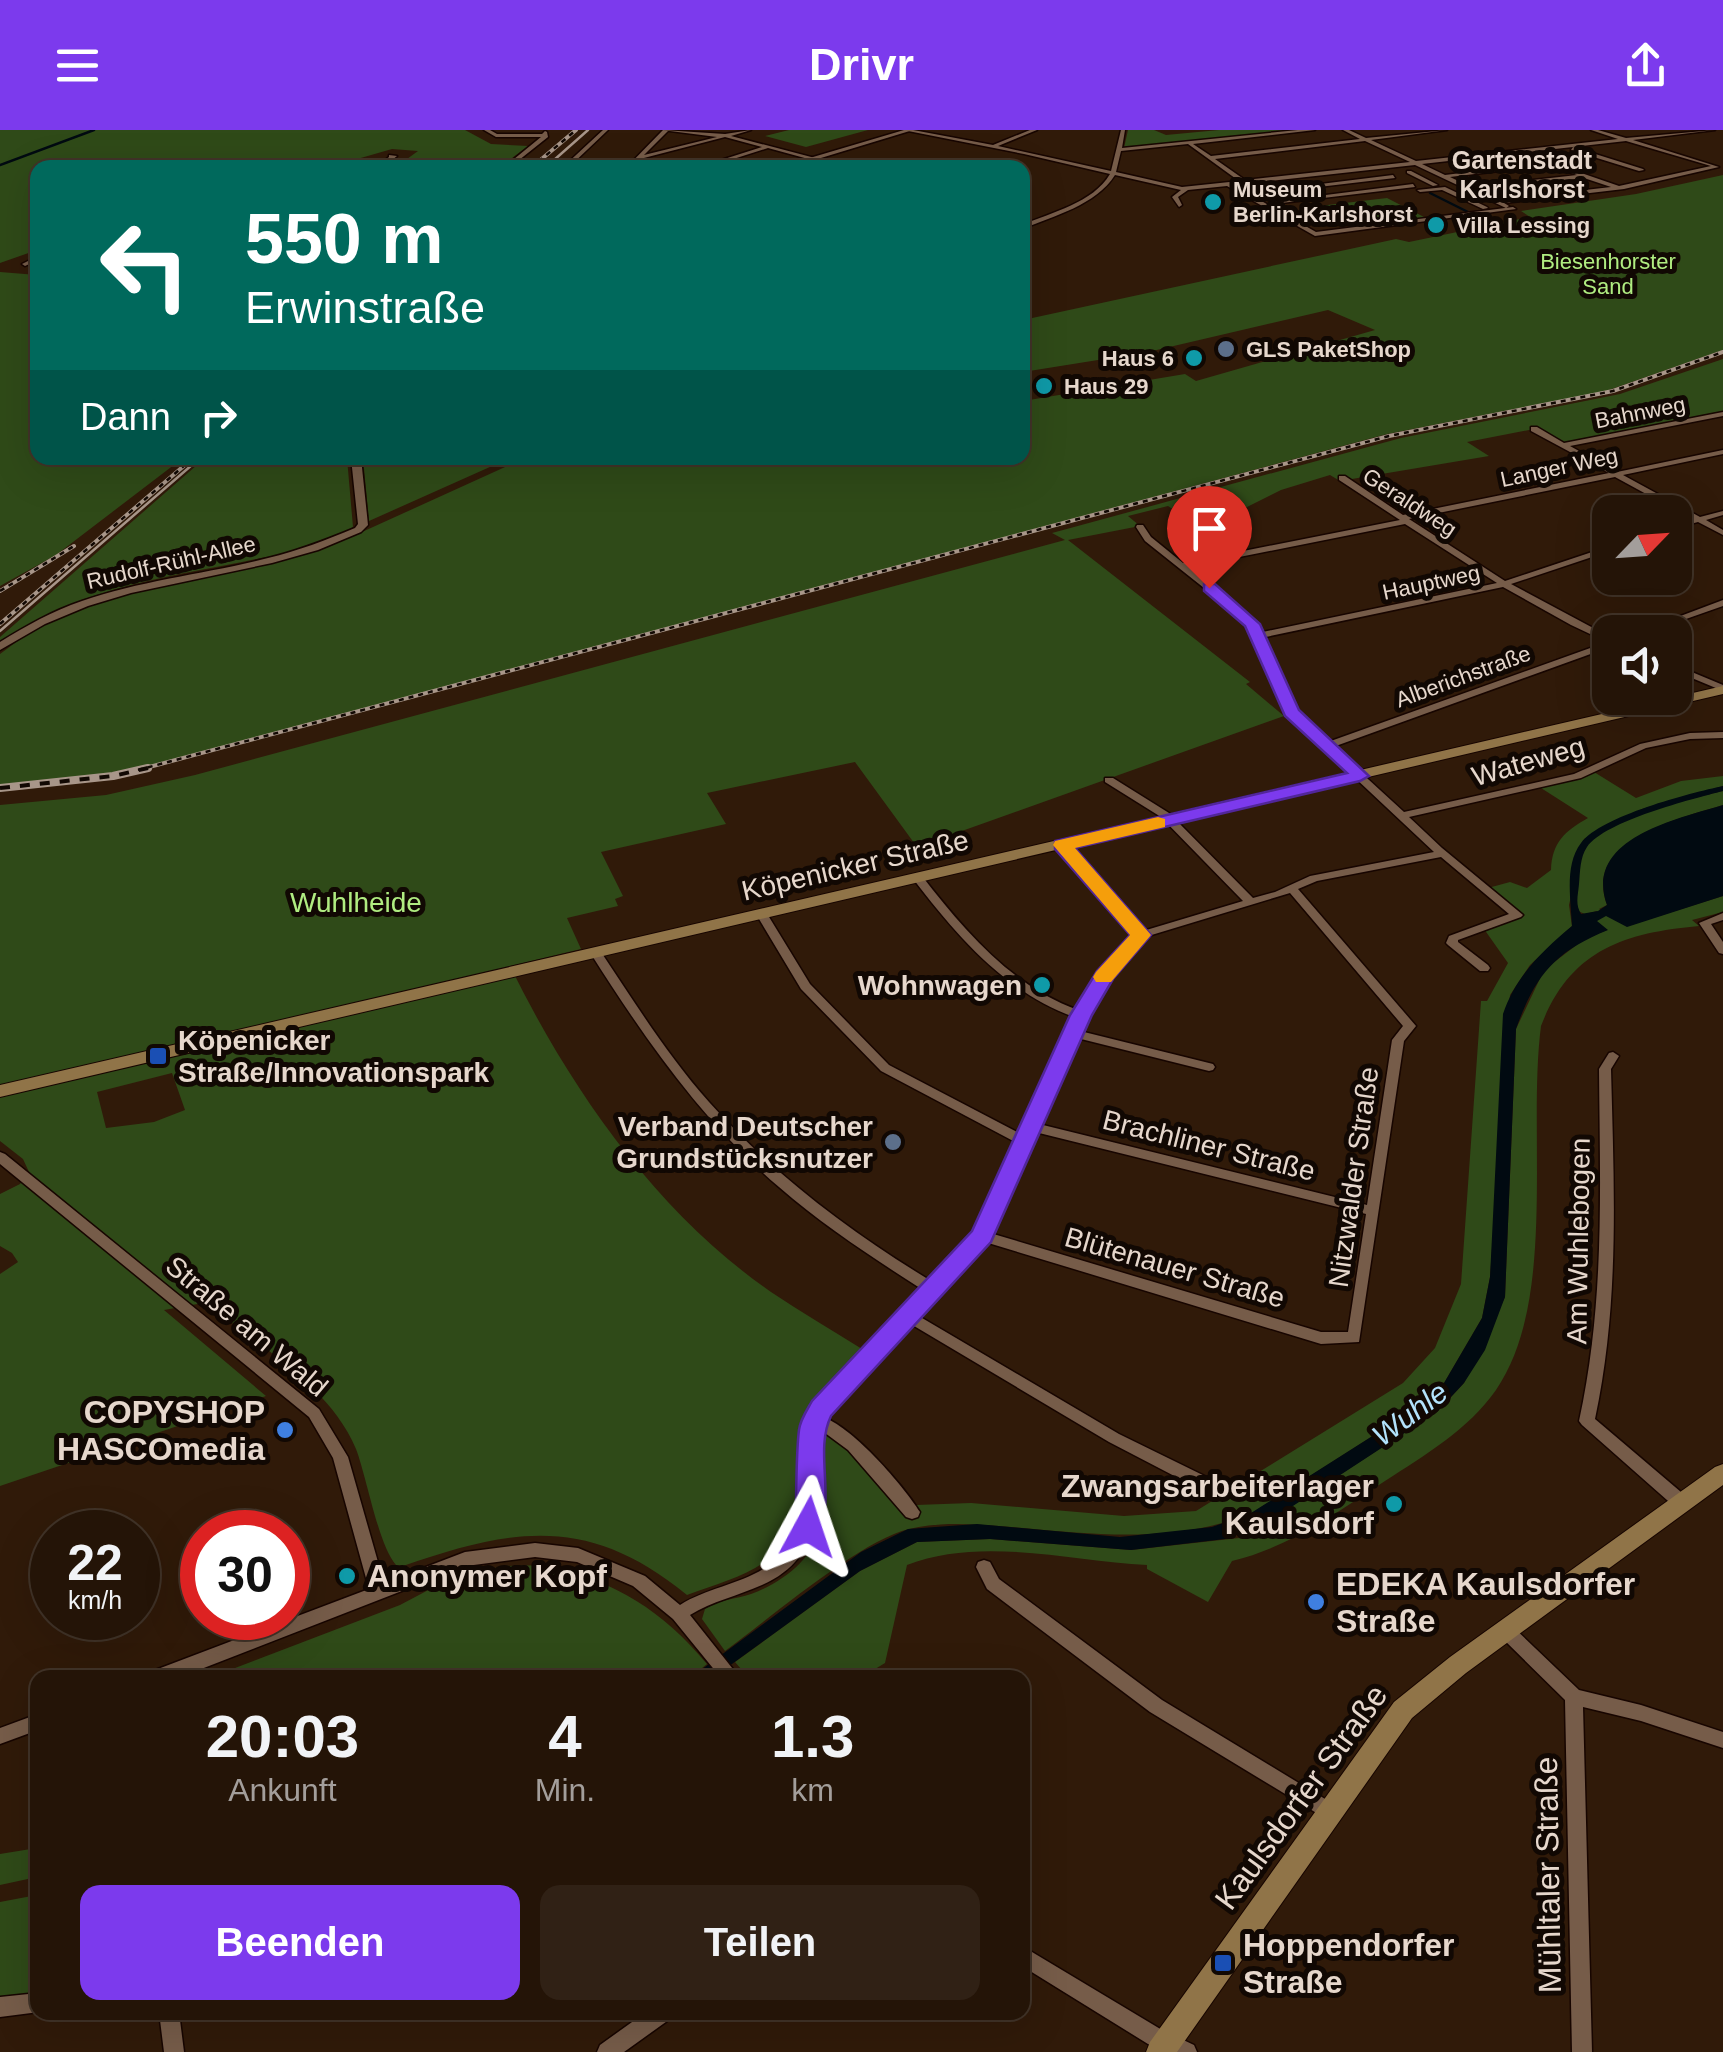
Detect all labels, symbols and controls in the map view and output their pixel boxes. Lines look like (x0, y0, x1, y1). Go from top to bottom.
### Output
icon: menu (50, 38, 105, 93)
icon: share (1618, 38, 1673, 93)
text: Drivr (809, 39, 914, 90)
district label: Gartenstadt Karlshorst (1452, 146, 1593, 203)
place label: Museum Berlin-Karlshorst (1233, 177, 1413, 227)
marker: Museum Berlin-Karlshorst (1202, 191, 1224, 213)
icon: left (80, 200, 210, 330)
text: 550 m (245, 200, 443, 278)
place label: Villa Lessing (1456, 213, 1590, 238)
marker: Villa Lessing (1425, 214, 1447, 236)
park label: Biesenhorster Sand (1540, 249, 1676, 299)
text: Erwinstraße (245, 282, 485, 333)
place label: GLS PaketShop (1246, 337, 1411, 362)
marker: GLS PaketShop (1215, 338, 1237, 360)
place label: Haus 6 (1102, 346, 1174, 371)
marker: Haus 6 (1183, 347, 1205, 369)
place label: Haus 29 (1064, 374, 1148, 399)
marker: Haus 29 (1033, 375, 1055, 397)
icon: right (191, 390, 246, 445)
street label: Bahnweg (1593, 391, 1688, 434)
text: Dann (80, 396, 171, 438)
street label: Langer Weg (1498, 443, 1620, 492)
street label: Geraldweg (1358, 463, 1461, 542)
pin (1167, 486, 1252, 589)
north arrow (1592, 495, 1692, 595)
map controls (1592, 495, 1692, 715)
icon: arrive (1182, 501, 1237, 556)
street label: Rudolf-Rühl-Allee (84, 531, 258, 594)
street label: Hauptweg (1380, 560, 1482, 605)
button: sound (1592, 615, 1692, 715)
street label: Alberichstraße (1392, 640, 1534, 712)
street label: Wateweg (1468, 731, 1588, 792)
street label: Köpenicker Straße (739, 824, 972, 907)
park label: Wuhlheide (290, 887, 422, 918)
place label: Wohnwagen (858, 970, 1022, 1001)
marker: Wohnwagen (1031, 974, 1053, 996)
place label: Köpenicker Straße/Innovationspark (178, 1025, 490, 1088)
marker: Köpenicker Straße/Innovationspark (147, 1045, 169, 1067)
street label: Nitzwalder Straße (1323, 1065, 1384, 1289)
street label: Brachliner Straße (1099, 1104, 1318, 1187)
place label: Verband Deutscher Grundstücksnutzer (616, 1111, 873, 1174)
marker: Verband Deutscher Grundstücksnutzer (882, 1131, 904, 1153)
street label: Am Wuhlebogen (1561, 1138, 1596, 1345)
street label: Blütenauer Straße (1061, 1221, 1288, 1314)
street label: Straße am Wald (160, 1250, 334, 1403)
water label: Wuhle (1366, 1375, 1454, 1452)
place label: COPYSHOP HASCOmedia (57, 1394, 265, 1467)
marker: COPYSHOP HASCOmedia (274, 1419, 296, 1441)
place label: Zwangsarbeiterlager Kaulsdorf (1061, 1468, 1374, 1541)
position arrow (756, 1475, 860, 1579)
marker: Zwangsarbeiterlager Kaulsdorf (1383, 1493, 1405, 1515)
speed limit sign: 30 (180, 1510, 310, 1640)
text: 22 (67, 1535, 123, 1591)
place label: Anonymer Kopf (367, 1558, 607, 1594)
marker: Anonymer Kopf (336, 1565, 358, 1587)
place label: EDEKA Kaulsdorfer Straße (1336, 1566, 1635, 1639)
text: km/h (68, 1586, 122, 1614)
marker: EDEKA Kaulsdorfer Straße (1305, 1591, 1327, 1613)
street label: Kaulsdorfer Straße (1208, 1678, 1394, 1916)
text: 20:03 (206, 1703, 359, 1770)
text: 4 (548, 1703, 582, 1770)
text: 1.3 (771, 1703, 854, 1770)
street label: Mühltaler Straße (1528, 1756, 1568, 1994)
text: Ankunft (228, 1772, 337, 1808)
text: Min. (535, 1772, 595, 1808)
text: km (791, 1772, 834, 1808)
button: Beenden (80, 1885, 520, 2000)
button: Teilen (540, 1885, 980, 2000)
place label: Hoppendorfer Straße (1243, 1927, 1455, 2000)
marker: Hoppendorfer Straße (1212, 1952, 1234, 1974)

